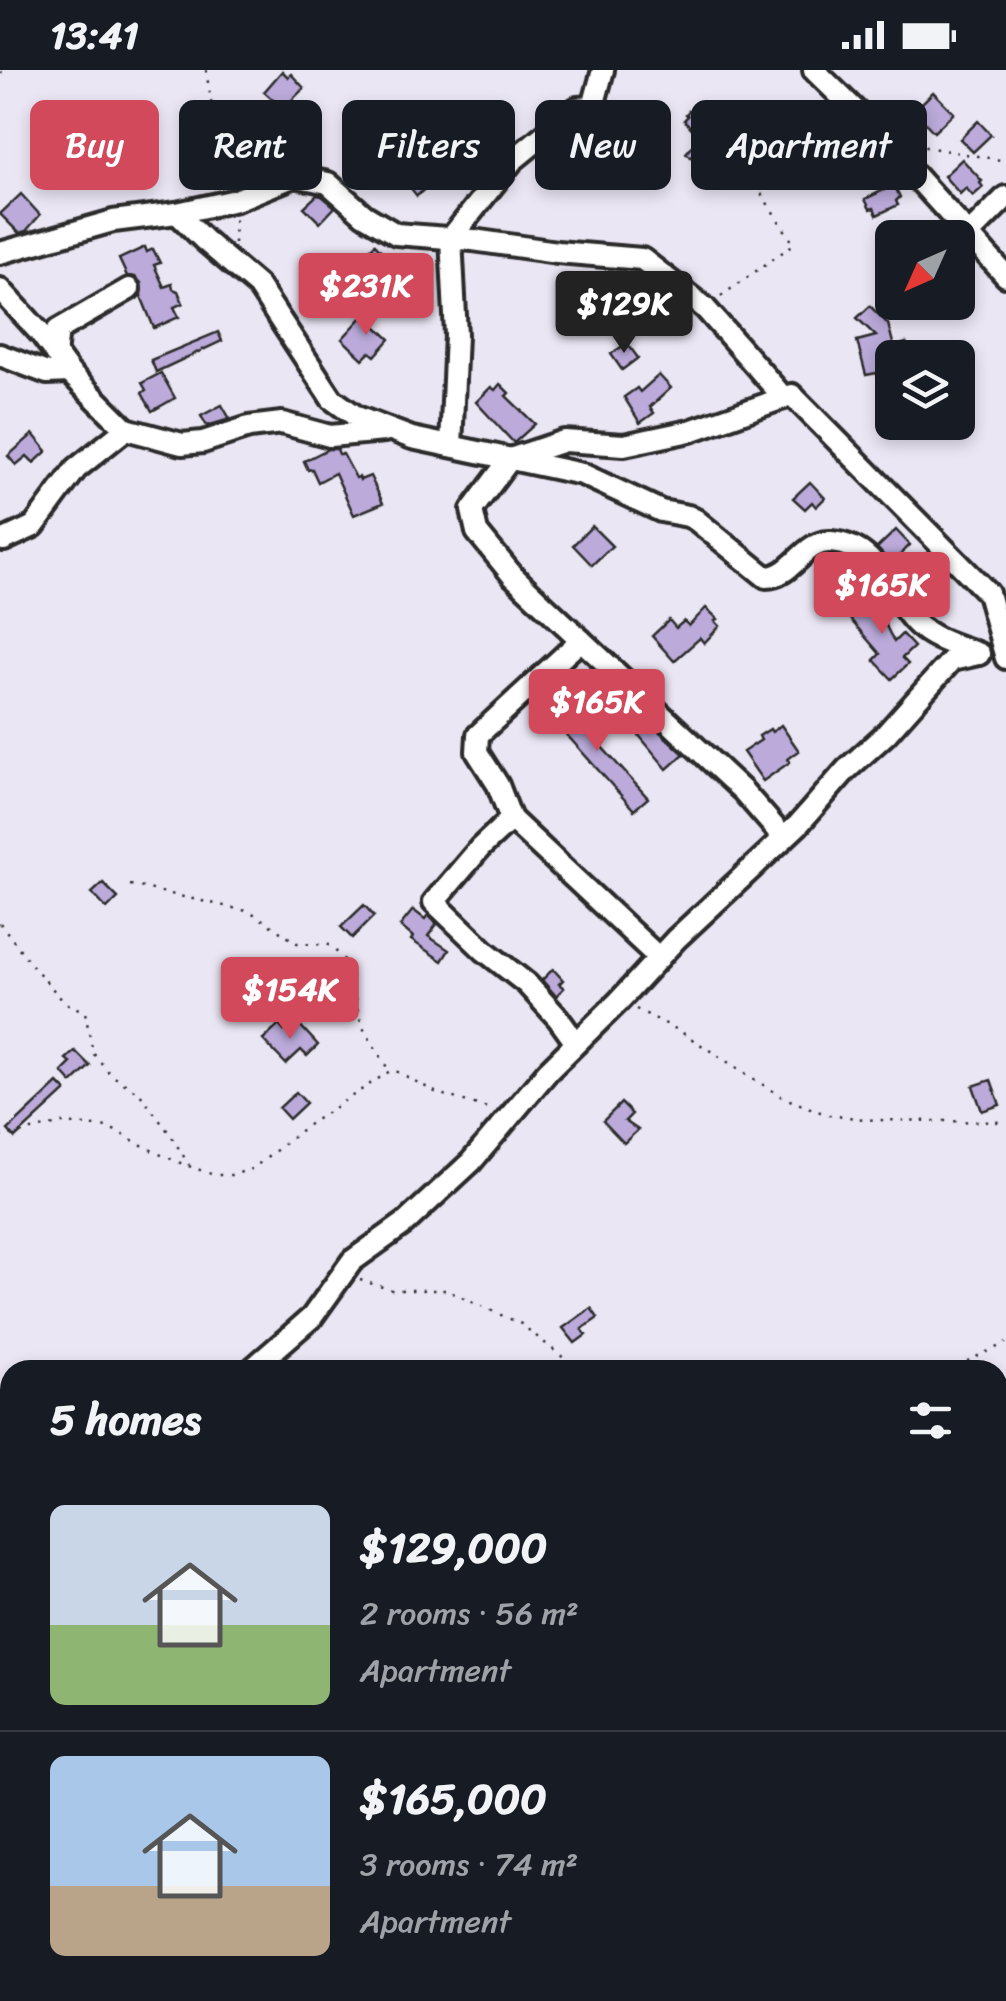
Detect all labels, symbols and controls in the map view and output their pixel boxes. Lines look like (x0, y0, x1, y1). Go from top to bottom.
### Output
text: 13:41 (50, 2, 139, 69)
chip: Buy (30, 100, 159, 190)
chip: Rent (179, 100, 322, 190)
chip: Filters (342, 100, 515, 190)
chip: New (535, 100, 671, 190)
chip: Apartment (691, 100, 927, 190)
north arrow (875, 220, 975, 320)
map controls (875, 220, 975, 440)
pin: $231K (296, 253, 436, 338)
text: $231K (321, 257, 411, 314)
pin: $129K (554, 271, 694, 356)
text: $129K (578, 275, 670, 332)
button: layers (875, 340, 975, 440)
pin: $165K (812, 552, 952, 637)
text: $165K (836, 556, 928, 613)
pin: $165K (527, 669, 667, 754)
text: $165K (551, 673, 643, 730)
pin: $154K (220, 957, 360, 1042)
text: $154K (243, 961, 337, 1018)
text: 5 homes (50, 1383, 201, 1457)
icon: filters (903, 1393, 958, 1448)
text: $129,000 (360, 1511, 547, 1585)
icon: home (130, 1545, 250, 1665)
text: 2 rooms · 56 m² (360, 1585, 579, 1642)
text: Apartment (360, 1642, 511, 1699)
text: $165,000 (360, 1762, 547, 1836)
icon: home (130, 1796, 250, 1916)
text: 3 rooms · 74 m² (360, 1836, 578, 1893)
text: Apartment (360, 1893, 511, 1950)

